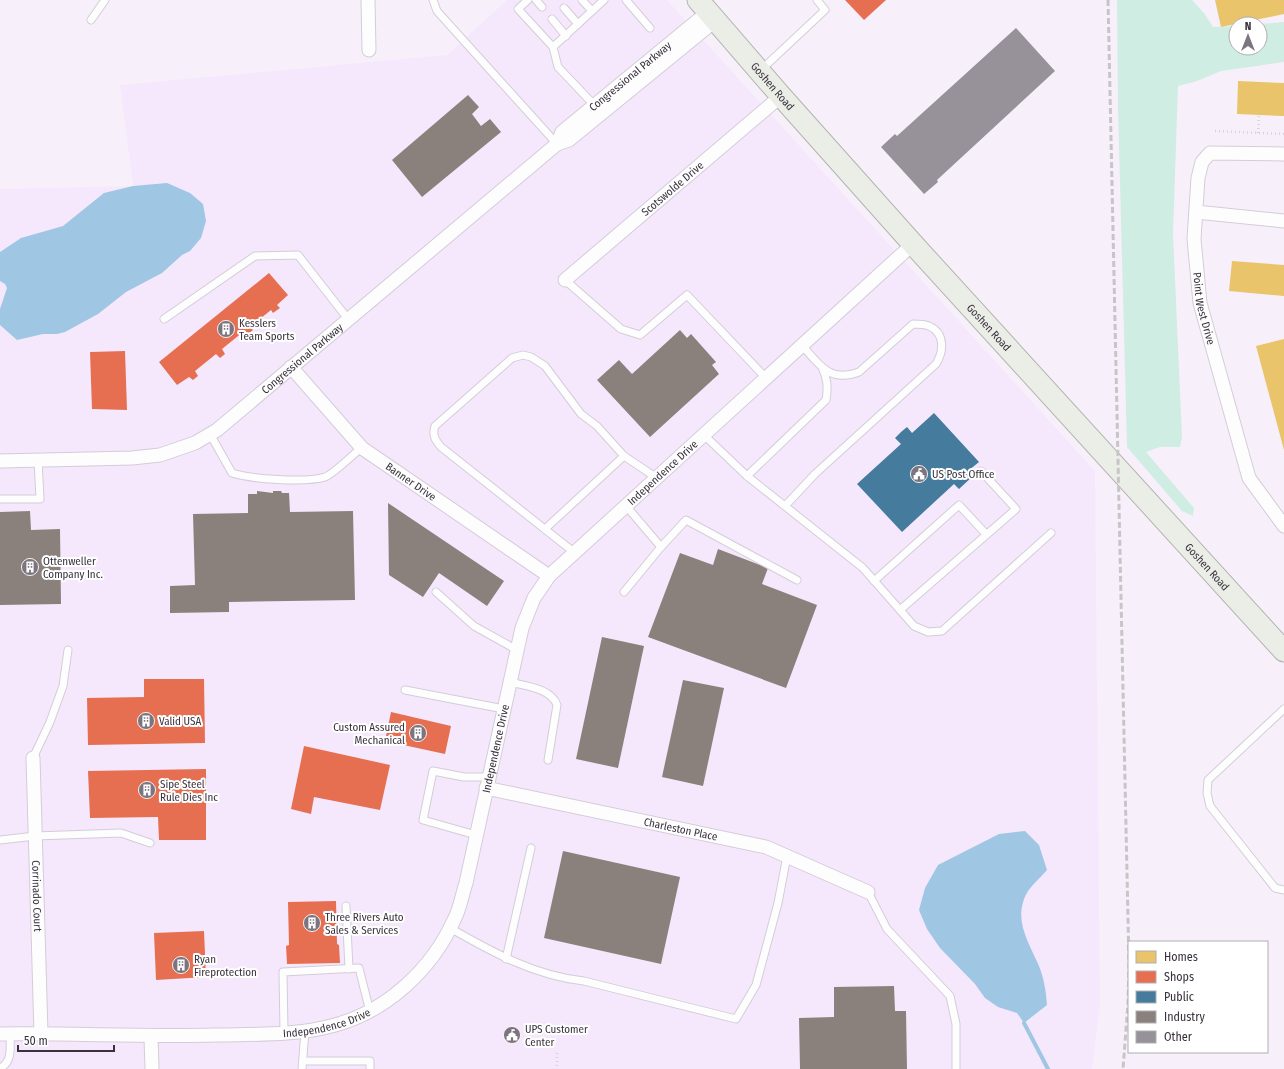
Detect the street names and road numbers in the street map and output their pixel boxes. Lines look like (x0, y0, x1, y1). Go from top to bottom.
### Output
street label: Congressional Parkway (586, 39, 674, 114)
street label: Goshen Road (748, 60, 797, 113)
street label: Scotswolde Drive (639, 159, 706, 219)
street label: Point West Drive (1191, 272, 1218, 346)
street label: Goshen Road (964, 301, 1014, 354)
street label: Congressional Parkway (259, 320, 346, 396)
street label: Independence Drive (625, 437, 700, 508)
street label: Banner Drive (383, 460, 439, 503)
street label: Goshen Road (1182, 541, 1232, 593)
street label: Independence Drive (479, 703, 512, 794)
street label: Charleston Place (643, 815, 719, 843)
street label: Corrinado Court (29, 860, 45, 932)
street label: Independence Drive (282, 1005, 373, 1040)

